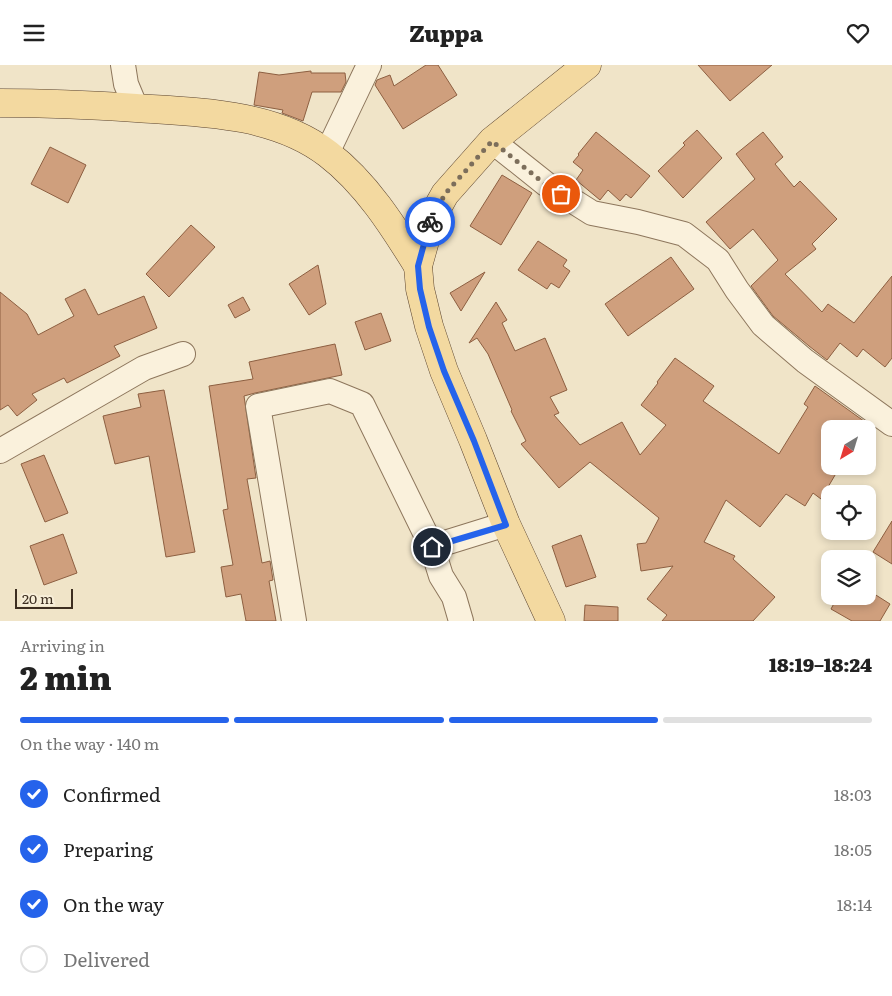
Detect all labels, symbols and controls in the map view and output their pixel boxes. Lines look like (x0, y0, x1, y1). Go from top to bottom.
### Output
text: Zuppa (409, 16, 483, 49)
icon: menu (20, 19, 48, 47)
icon: heart (844, 19, 872, 47)
pin (540, 173, 582, 215)
icon: bag (547, 180, 575, 208)
courier (405, 197, 455, 247)
icon: bike (416, 208, 444, 236)
north arrow (821, 420, 876, 475)
map controls (821, 420, 876, 605)
button: locate (821, 485, 876, 540)
pin (411, 526, 453, 568)
icon: home (418, 533, 446, 561)
button: layers (821, 550, 876, 605)
scale bar (15, 586, 72, 609)
text: 20 m (22, 588, 54, 608)
text: Arriving in (20, 633, 105, 657)
text: 18:19–18:24 (769, 650, 872, 678)
text: 2 min (20, 652, 112, 700)
text: On the way · 140 m (20, 731, 159, 755)
icon: check (20, 780, 48, 808)
text: Confirmed (63, 780, 161, 808)
text: 18:03 (834, 782, 872, 806)
icon: check (20, 835, 48, 863)
text: Preparing (63, 835, 153, 863)
text: 18:05 (834, 837, 872, 861)
icon: check (20, 890, 48, 918)
text: On the way (63, 890, 164, 918)
text: 18:14 (837, 892, 872, 916)
text: Delivered (63, 945, 150, 973)

